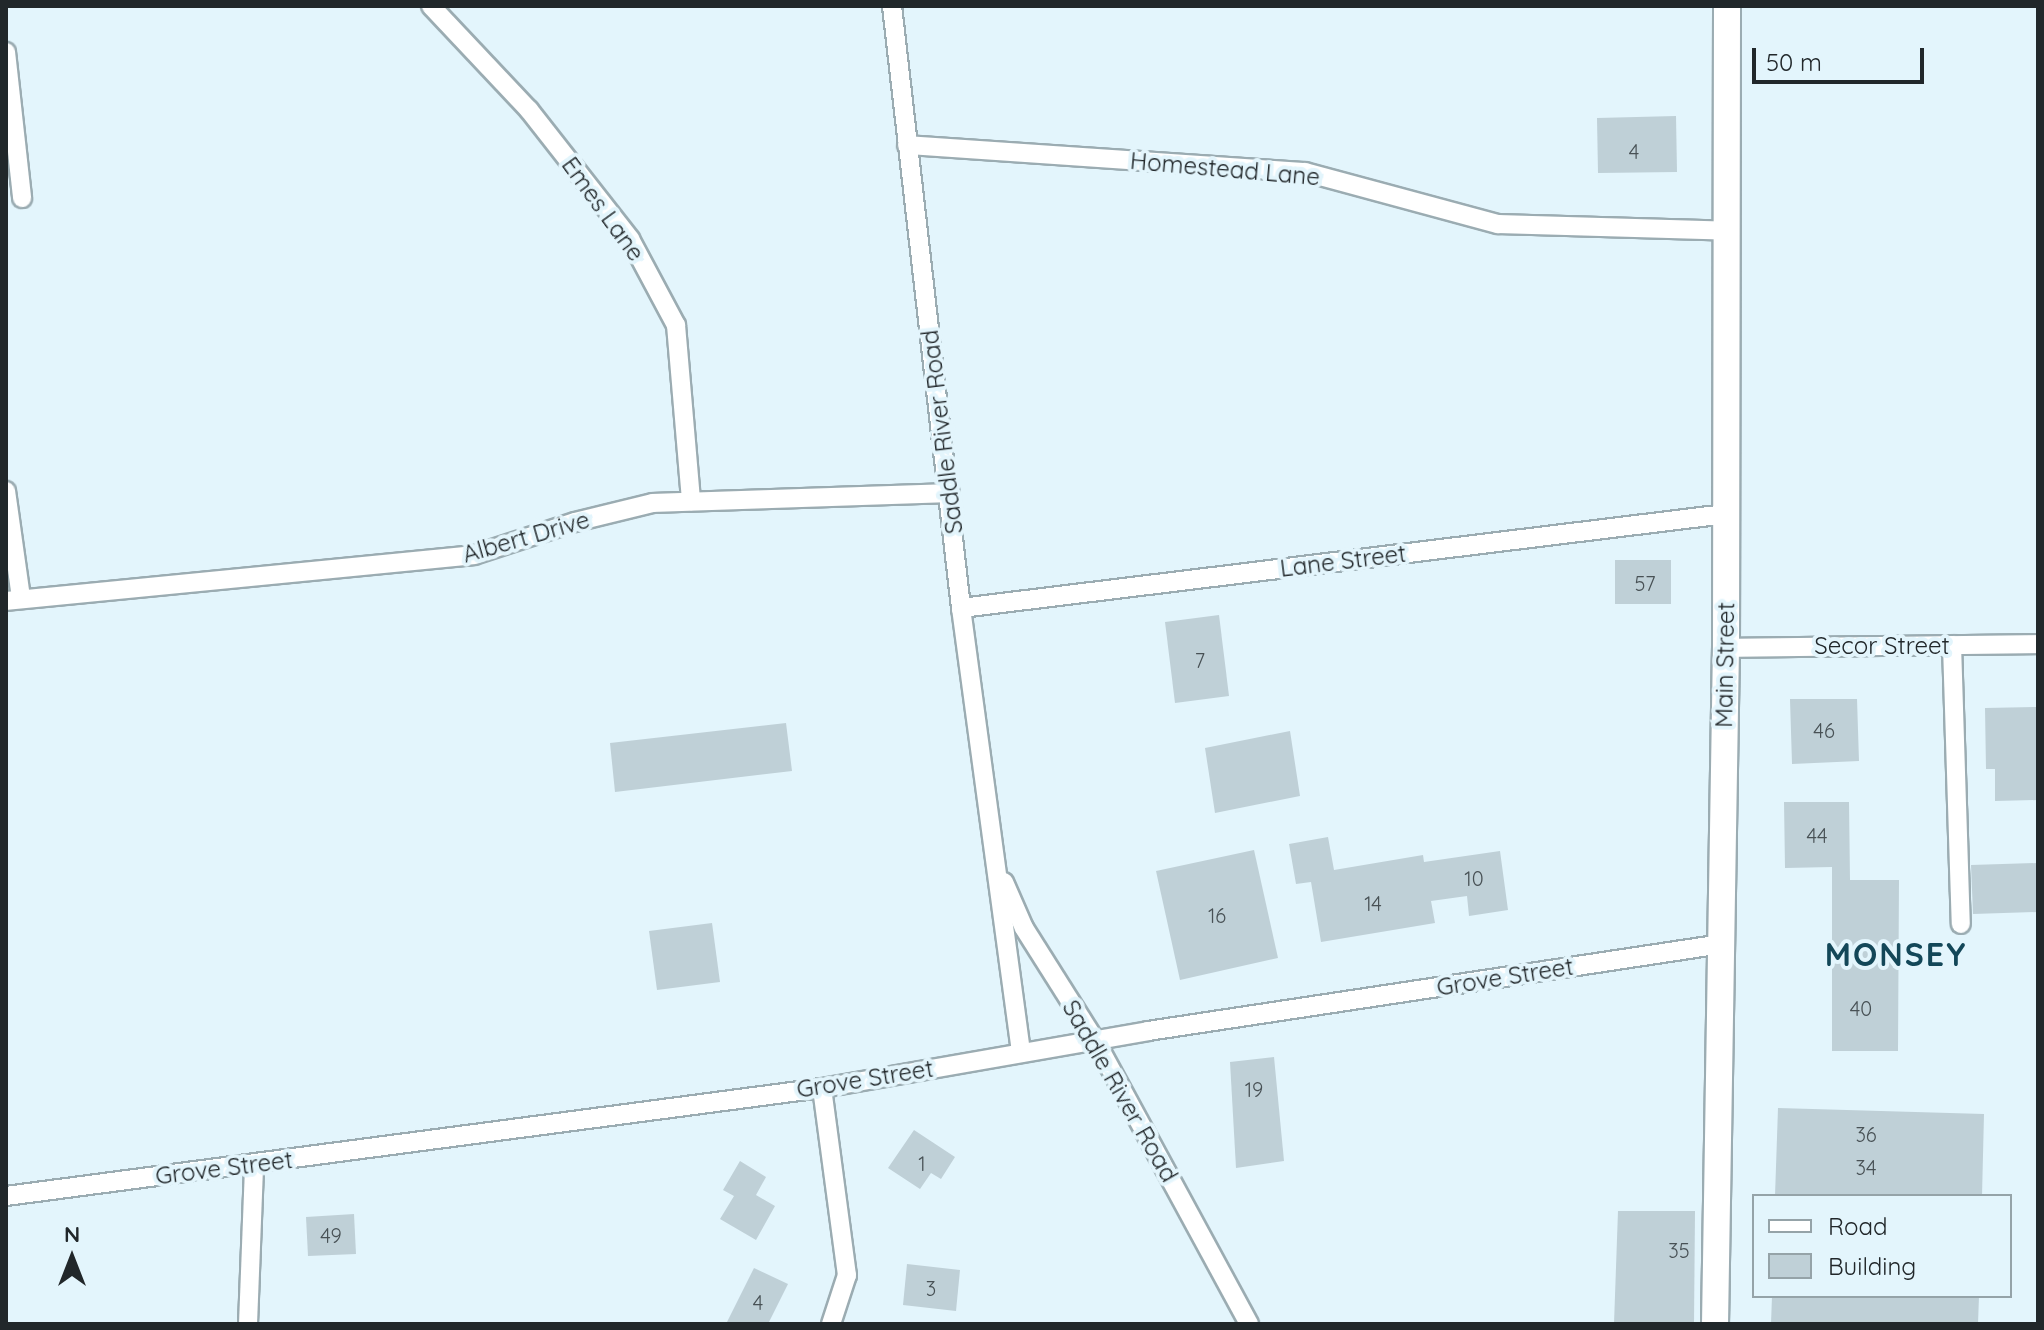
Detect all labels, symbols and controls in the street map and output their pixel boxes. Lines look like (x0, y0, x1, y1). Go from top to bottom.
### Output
scale bar (1756, 32, 1928, 82)
text: 50 m (1766, 47, 1822, 77)
house number: 4 (1629, 139, 1639, 163)
street label: Homestead Lane (1129, 146, 1321, 192)
street label: Emes Lane (556, 151, 650, 267)
street label: Saddle River Road (915, 328, 969, 536)
street label: Albert Drive (459, 505, 593, 569)
street label: Lane Street (1278, 539, 1408, 583)
house number: 57 (1634, 571, 1656, 595)
street label: Main Street (1710, 602, 1740, 728)
street label: Secor Street (1814, 632, 1950, 660)
house number: 7 (1195, 648, 1205, 672)
house number: 46 (1813, 718, 1835, 742)
house number: 44 (1806, 823, 1828, 847)
house number: 10 (1464, 866, 1484, 890)
house number: 14 (1364, 891, 1382, 915)
house number: 16 (1208, 903, 1226, 927)
district label: MONSEY (1825, 935, 1967, 973)
street label: Grove Street (1435, 952, 1575, 1002)
street label: Saddle River Road (1056, 995, 1184, 1187)
house number: 40 (1850, 996, 1872, 1020)
street label: Grove Street (795, 1054, 935, 1104)
house number: 19 (1245, 1077, 1263, 1101)
house number: 36 (1855, 1122, 1877, 1146)
street label: Grove Street (154, 1145, 294, 1191)
house number: 1 (918, 1151, 926, 1175)
house number: 34 (1855, 1155, 1877, 1179)
legend (1752, 1194, 2012, 1298)
text: Road (1828, 1211, 1888, 1241)
north arrow (32, 1218, 112, 1298)
text: N (64, 1220, 80, 1248)
house number: 49 (320, 1223, 342, 1247)
house number: 35 (1668, 1238, 1690, 1262)
text: Building (1828, 1251, 1916, 1281)
house number: 3 (926, 1276, 936, 1300)
house number: 4 (753, 1290, 763, 1314)

